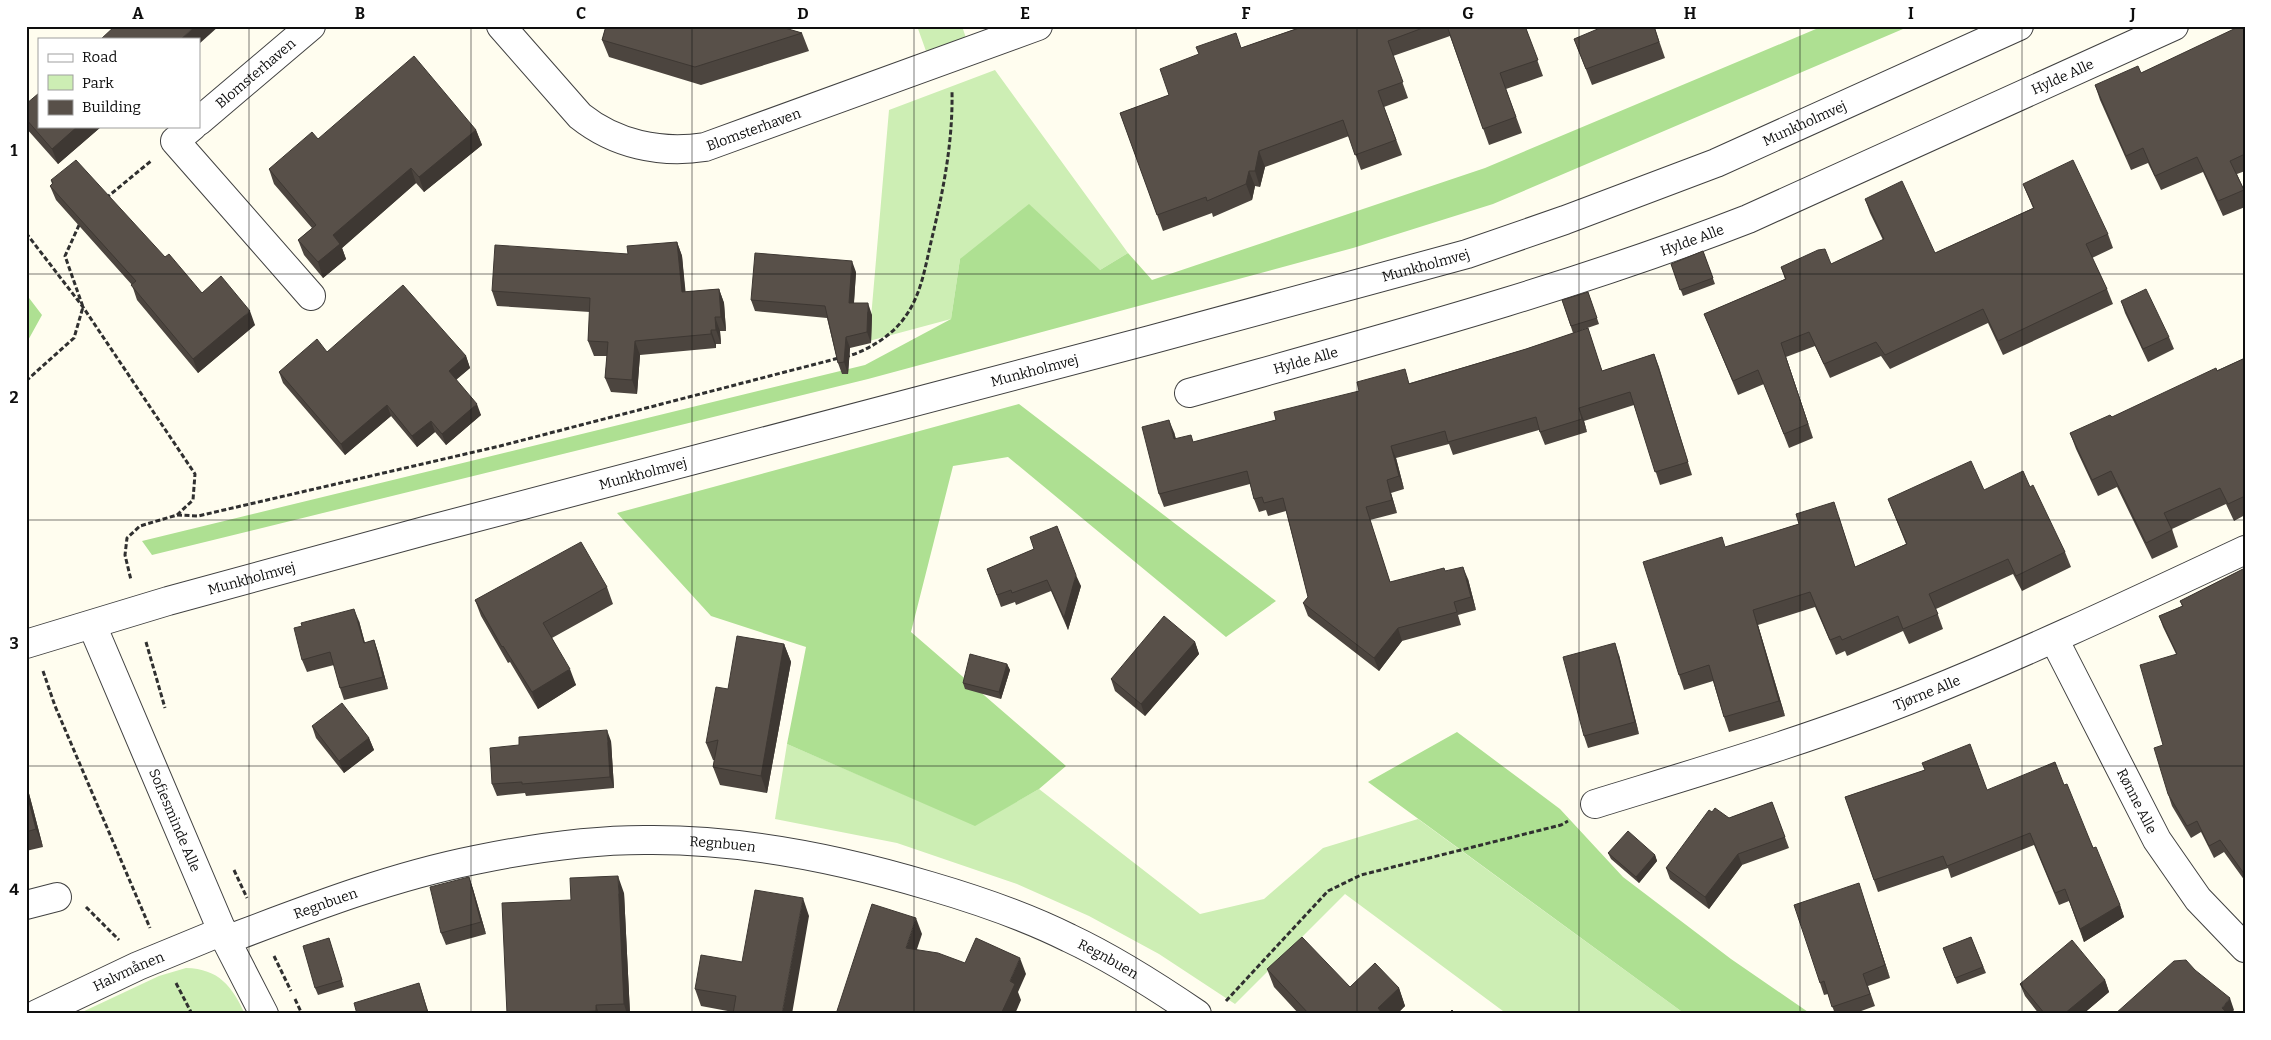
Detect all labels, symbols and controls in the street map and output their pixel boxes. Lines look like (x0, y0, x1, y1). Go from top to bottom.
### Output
text: A (132, 4, 144, 23)
text: B (355, 4, 365, 23)
text: C (576, 4, 586, 23)
text: D (797, 4, 809, 23)
text: E (1020, 4, 1030, 23)
text: F (1242, 4, 1251, 23)
text: G (1462, 4, 1474, 23)
text: H (1684, 4, 1697, 23)
text: I (1908, 4, 1914, 23)
text: J (2129, 4, 2136, 23)
street label: Blomsterhaven (212, 35, 299, 112)
legend (38, 38, 200, 128)
text: Road (82, 48, 117, 66)
street label: Hylde Alle (2029, 56, 2096, 98)
text: Park (82, 74, 114, 92)
street label: Munkholmvej (1760, 97, 1849, 150)
text: Building (82, 98, 141, 116)
street label: Blomsterhaven (704, 105, 803, 155)
text: 1 (11, 141, 18, 160)
street label: Hylde Alle (1658, 221, 1726, 260)
street label: Munkholmvej (1380, 246, 1472, 286)
street label: Hylde Alle (1271, 344, 1340, 378)
street label: Munkholmvej (989, 351, 1080, 391)
text: 2 (9, 388, 19, 407)
street label: Munkholmvej (597, 454, 689, 494)
street label: Munkholmvej (206, 559, 297, 599)
text: 3 (9, 634, 19, 653)
street label: Tjørne Alle (1891, 672, 1963, 714)
street label: Sofiesminde Alle (145, 766, 204, 874)
street label: Rønne Alle (2113, 766, 2160, 837)
street label: Regnbuen (689, 833, 757, 856)
text: 4 (9, 880, 19, 899)
street label: Regnbuen (291, 885, 360, 923)
street label: Regnbuen (1075, 936, 1141, 983)
street label: Halvmånen (90, 948, 167, 995)

